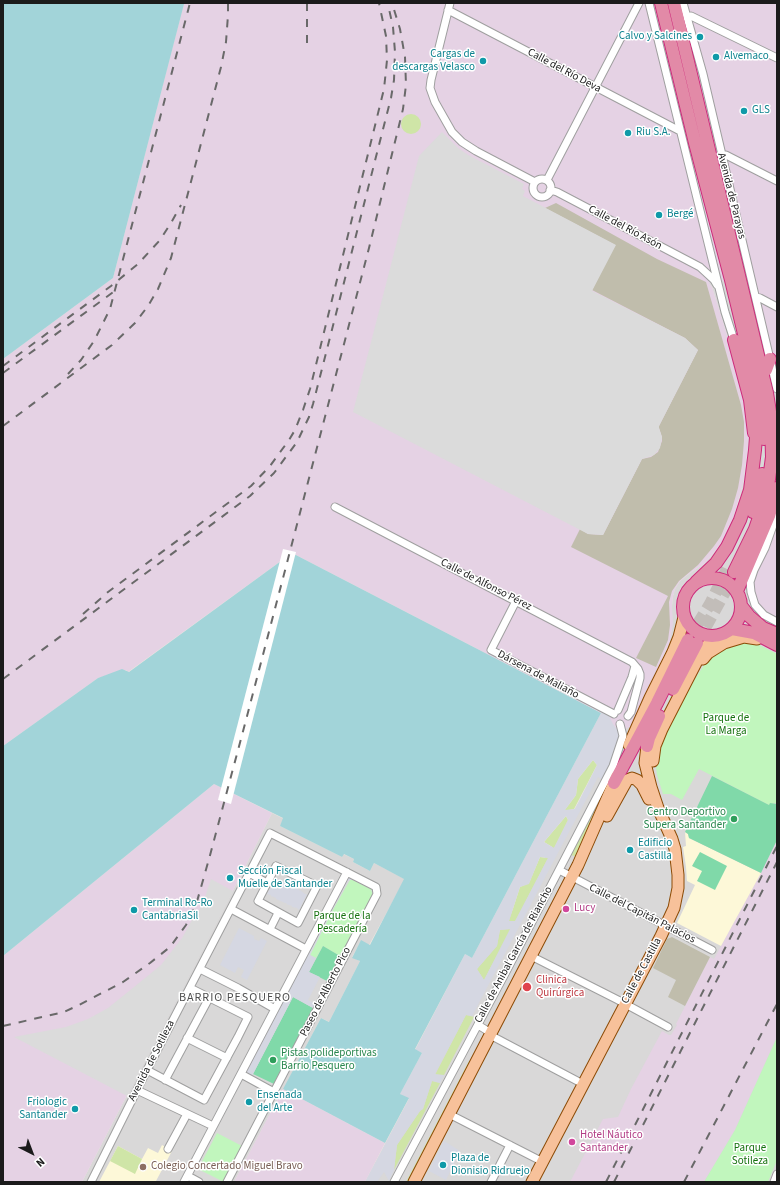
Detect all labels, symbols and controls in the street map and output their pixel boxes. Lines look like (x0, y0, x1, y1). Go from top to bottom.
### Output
place label: Calvo y Salcines (619, 30, 692, 44)
marker: Calvo y Salcines (695, 32, 705, 42)
street label: Calle del Río Deva (525, 46, 603, 96)
place label: Cargas de descargas Velasco (392, 48, 475, 74)
place label: Alvemaco (724, 50, 769, 64)
marker: Alvemaco (711, 52, 721, 62)
marker: Cargas de descargas Velasco (478, 56, 488, 66)
place label: GLS (752, 104, 770, 118)
marker: GLS (739, 106, 749, 116)
place label: Riu S.A. (636, 126, 670, 140)
marker: Riu S.A. (623, 128, 633, 138)
street label: Avenida de Parayas (714, 152, 748, 240)
street label: Calle del Río Asón (586, 203, 664, 253)
place label: Bergé (667, 208, 693, 222)
marker: Bergé (654, 210, 664, 220)
street label: Calle de Alfonso Pérez (438, 556, 534, 614)
street label: Dársena de Maliaño (495, 648, 581, 702)
park label: Parque de La Marga (703, 712, 749, 738)
place label: Centro Deportivo Supera Santander (643, 806, 726, 832)
marker: Centro Deportivo Supera Santander (729, 814, 739, 824)
place label: Edificio Castilla (638, 837, 672, 863)
marker: Edificio Castilla (625, 845, 635, 855)
place label: Sección Fiscal Muelle de Santander (238, 865, 332, 891)
marker: Sección Fiscal Muelle de Santander (225, 873, 235, 883)
street label: Calle del Capitán Palacios (587, 881, 697, 947)
street label: Calle de Anibal García de Riancho (472, 884, 556, 1026)
place label: Terminal Ro-Ro CantabriaSil (142, 897, 213, 923)
place label: Lucy (574, 902, 595, 916)
marker: Lucy (561, 904, 571, 914)
marker: Terminal Ro-Ro CantabriaSil (129, 905, 139, 915)
park label: Parque de la Pescadería (314, 910, 370, 936)
street label: Calle de Castilla (619, 936, 665, 1006)
street label: Paseo de Alberto Pico (298, 945, 354, 1039)
place label: Clinica Quirúrgica (536, 974, 584, 1000)
marker: Clinica Quirúrgica (521, 981, 533, 993)
district label: BARRIO PESQUERO (179, 991, 291, 1005)
street label: Avenida de Sotileza (126, 1018, 178, 1104)
place label: Pistas polideportivas Barrio Pesquero (281, 1047, 377, 1073)
marker: Pistas polideportivas Barrio Pesquero (268, 1055, 278, 1065)
place label: Ensenada del Arte (257, 1089, 302, 1115)
place label: Friologic Santander (19, 1096, 67, 1122)
marker: Ensenada del Arte (244, 1097, 254, 1107)
marker: Friologic Santander (70, 1104, 80, 1114)
place label: Hotel Náutico Santander (580, 1129, 643, 1155)
north arrow (12, 1133, 52, 1173)
marker: Hotel Náutico Santander (567, 1137, 577, 1147)
park label: Parque Sotileza (732, 1142, 768, 1168)
place label: Plaza de Dionisio Ridruejo (451, 1152, 530, 1178)
text: N (33, 1154, 48, 1170)
place label: Colegio Concertado Miguel Bravo (151, 1160, 303, 1174)
marker: Plaza de Dionisio Ridruejo (438, 1160, 448, 1170)
marker: Colegio Concertado Miguel Bravo (138, 1162, 148, 1172)

